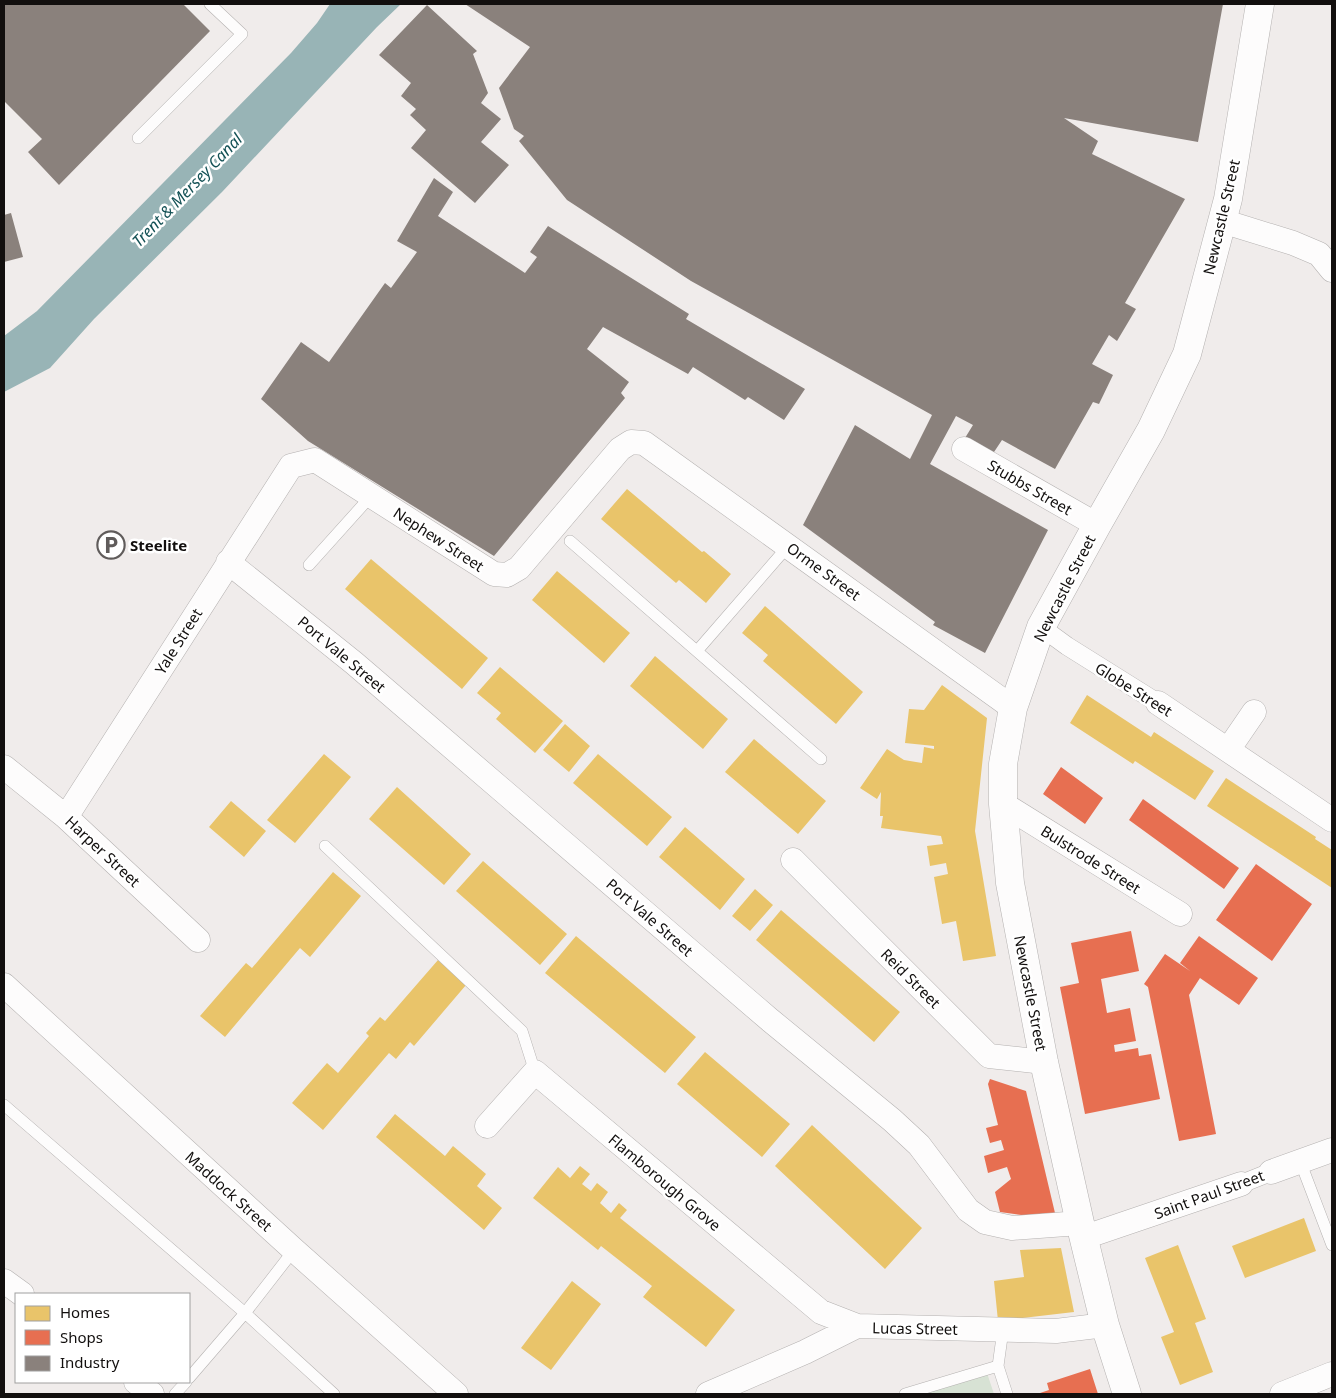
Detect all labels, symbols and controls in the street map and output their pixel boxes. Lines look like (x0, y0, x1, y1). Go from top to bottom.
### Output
water label: Trent & Mersey Canal (127, 128, 248, 252)
street label: Newcastle Street (1198, 157, 1244, 277)
street label: Stubbs Street (984, 455, 1076, 520)
street label: Nephew Street (390, 502, 489, 576)
parking icon: Steelite (96, 530, 126, 560)
street label: Newcastle Street (1028, 531, 1100, 645)
place label: Steelite (130, 535, 187, 555)
street label: Orme Street (783, 538, 865, 605)
street label: Yale Street (150, 604, 206, 678)
street label: Port Vale Street (294, 611, 391, 697)
street label: Globe Street (1092, 657, 1177, 721)
street label: Harper Street (61, 811, 145, 891)
street label: Bulstrode Street (1037, 820, 1145, 898)
street label: Port Vale Street (602, 874, 698, 961)
street label: Newcastle Street (1010, 933, 1052, 1053)
street label: Reid Street (877, 944, 946, 1013)
street label: Flamborough Grove (605, 1129, 725, 1235)
street label: Maddock Street (181, 1147, 277, 1236)
street label: Saint Paul Street (1151, 1165, 1267, 1223)
legend (15, 1293, 190, 1383)
text: Homes (60, 1302, 110, 1322)
street label: Lucas Street (872, 1317, 959, 1339)
text: Shops (60, 1327, 103, 1347)
text: Industry (60, 1352, 120, 1372)

